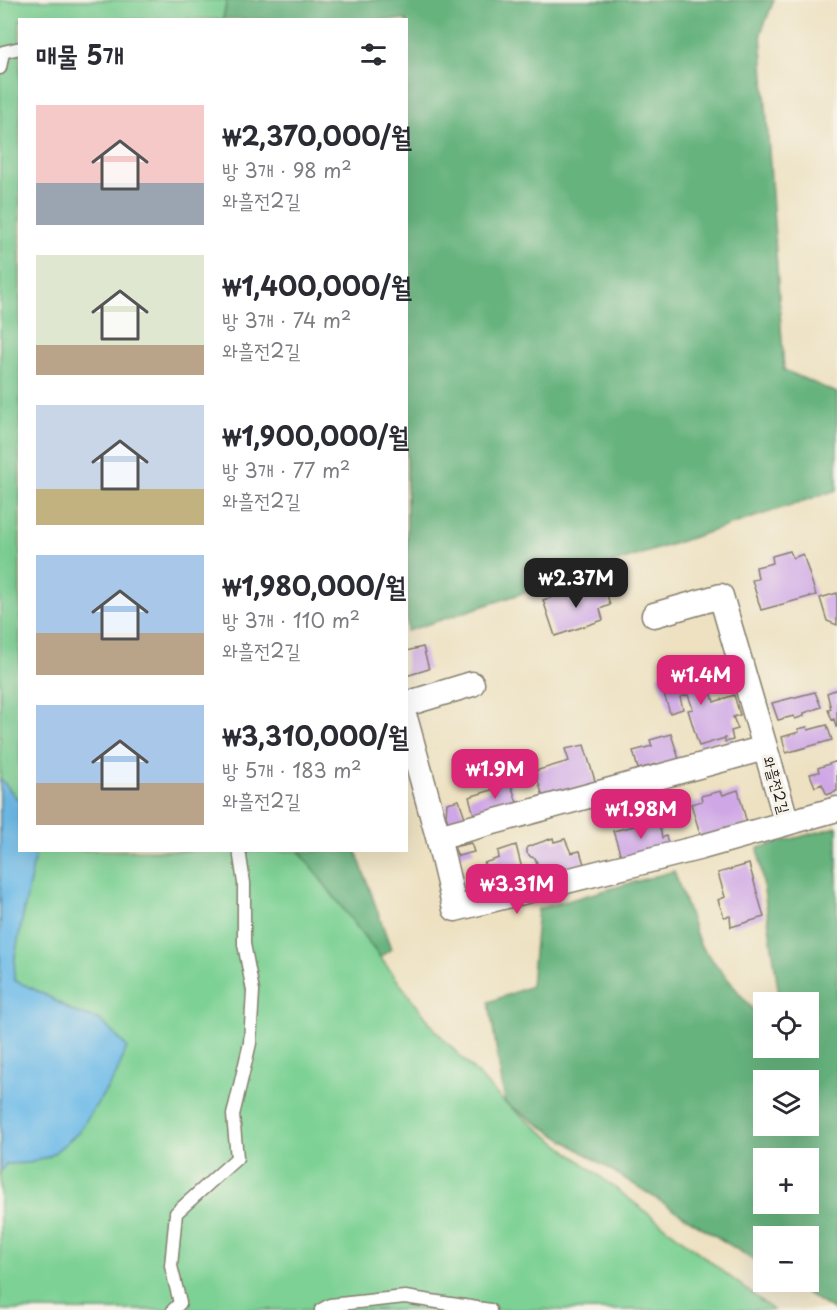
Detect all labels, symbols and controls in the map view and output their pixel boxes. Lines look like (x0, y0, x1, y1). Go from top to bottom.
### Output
text: 매물 5개 (36, 35, 124, 74)
icon: filters (357, 38, 390, 71)
text: ₩2,370,000/월 (222, 116, 412, 155)
icon: home (84, 129, 156, 201)
text: 방 3개 · 98 m² (222, 155, 352, 185)
text: 와흘전2길 (222, 185, 301, 215)
text: ₩1,400,000/월 (222, 266, 412, 305)
icon: home (84, 279, 156, 351)
text: 방 3개 · 74 m² (222, 305, 351, 335)
text: 와흘전2길 (222, 335, 301, 365)
text: ₩1,900,000/월 (222, 416, 409, 455)
icon: home (84, 429, 156, 501)
text: 방 3개 · 77 m² (222, 455, 350, 485)
text: 와흘전2길 (222, 485, 301, 515)
pin: ₩2.37M (527, 558, 625, 609)
text: ₩2.37M (538, 562, 614, 592)
text: ₩1,980,000/월 (222, 566, 406, 605)
icon: home (84, 579, 156, 651)
text: 방 3개 · 110 m² (222, 605, 360, 635)
text: 와흘전2길 (222, 635, 301, 665)
pin: ₩1.4M (659, 655, 743, 706)
text: ₩1.4M (671, 659, 731, 689)
text: ₩3,310,000/월 (222, 716, 409, 755)
icon: home (84, 729, 156, 801)
pin: ₩1.9M (453, 749, 537, 800)
text: ₩1.9M (465, 753, 525, 783)
street label: 와흘전2길 (758, 753, 797, 816)
text: 방 5개 · 183 m² (222, 755, 362, 785)
text: 와흘전2길 (222, 785, 301, 815)
pin: ₩1.98M (592, 789, 690, 840)
text: ₩1.98M (605, 793, 677, 823)
pin: ₩3.31M (468, 864, 566, 915)
text: ₩3.31M (480, 868, 554, 898)
map controls (753, 992, 819, 1292)
button: locate (753, 992, 819, 1058)
button: layers (753, 1070, 819, 1136)
button: + (753, 1148, 819, 1214)
button: − (753, 1226, 819, 1292)

